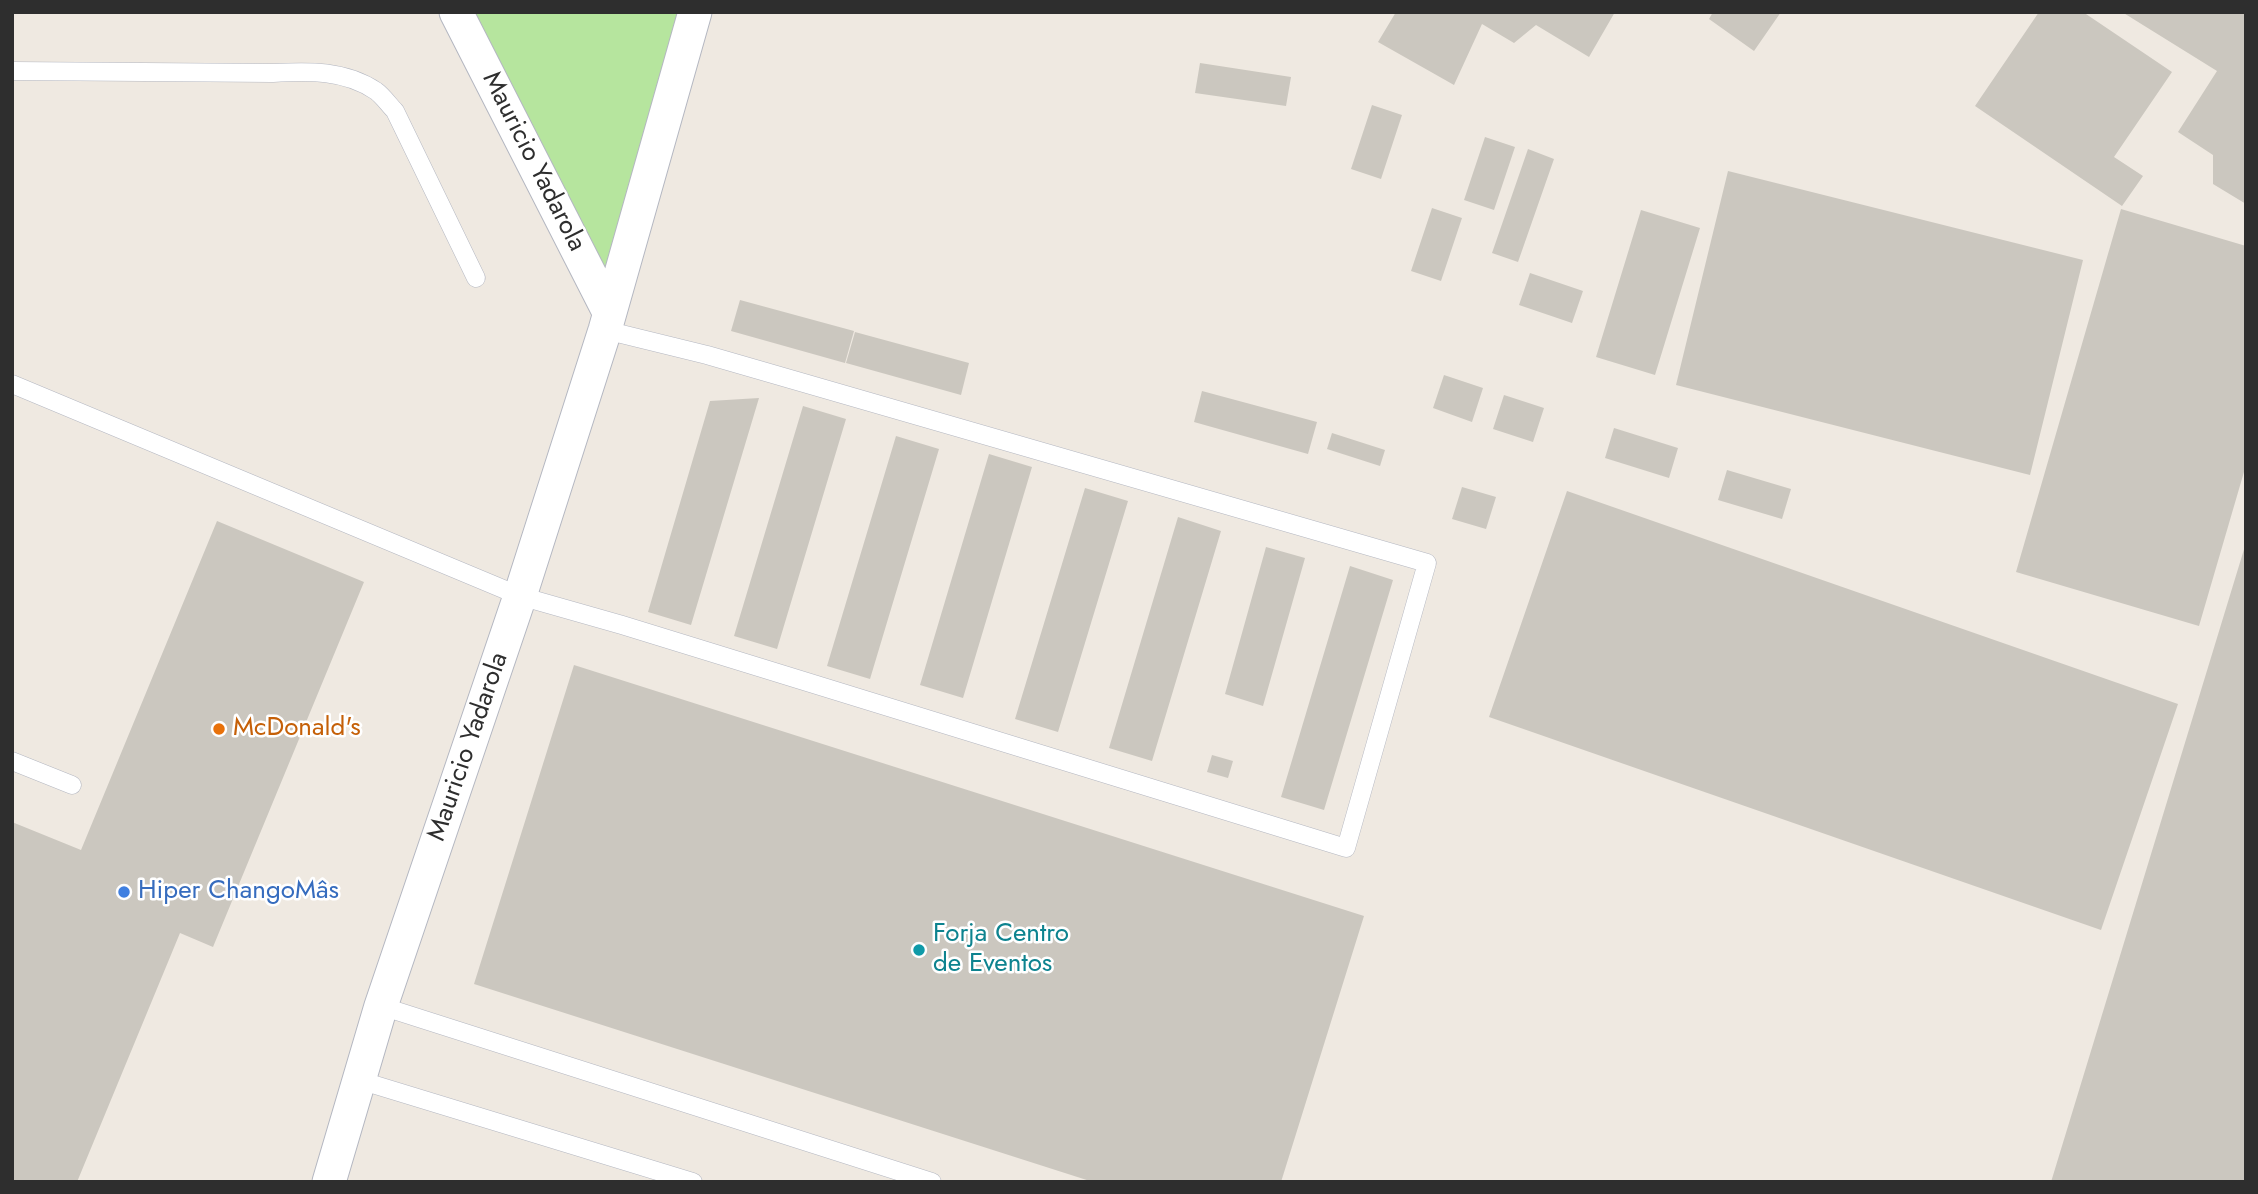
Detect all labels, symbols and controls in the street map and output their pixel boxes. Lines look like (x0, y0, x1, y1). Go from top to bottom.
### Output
street label: Mauricio Yadarola (474, 67, 592, 257)
street label: Mauricio Yadarola (422, 649, 516, 845)
place label: McDonald's (233, 713, 361, 745)
marker: McDonald's (211, 721, 227, 737)
place label: Hiper ChangoMâs (138, 876, 339, 908)
marker: Hiper ChangoMâs (116, 884, 132, 900)
place label: Forja Centro de Eventos (933, 919, 1069, 981)
marker: Forja Centro de Eventos (911, 942, 927, 958)

